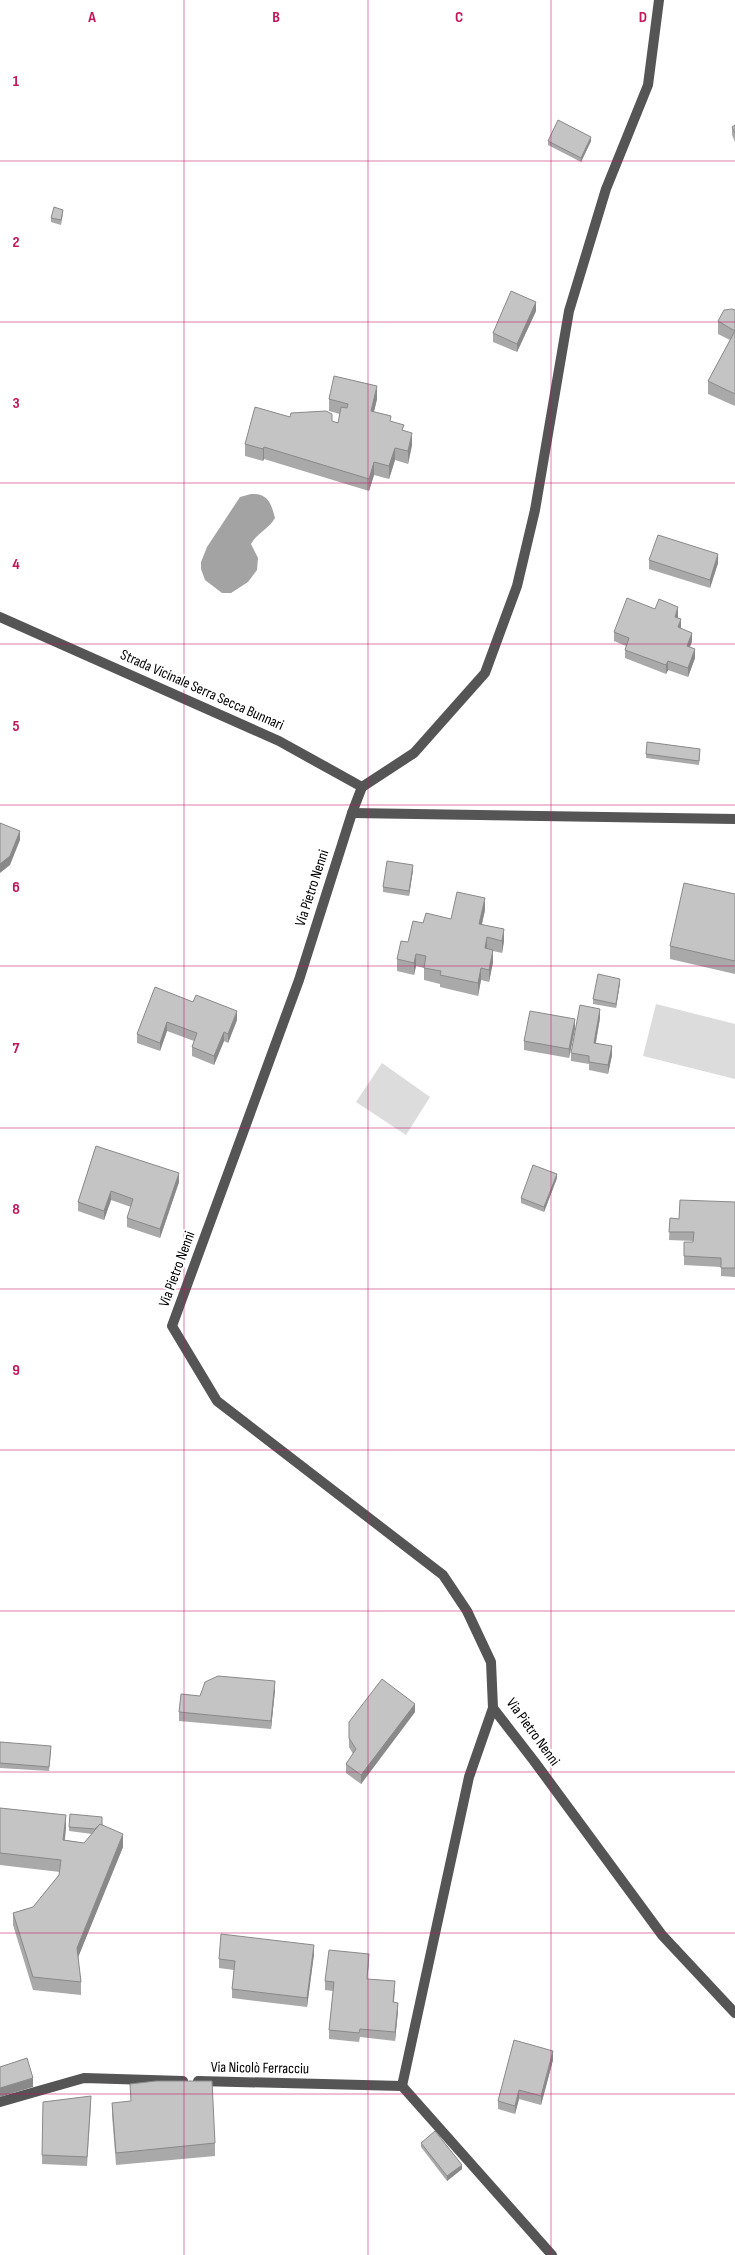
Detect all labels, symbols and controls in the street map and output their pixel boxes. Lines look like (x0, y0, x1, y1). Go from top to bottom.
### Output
text: A (87, 8, 96, 27)
text: B (272, 8, 280, 27)
text: C (455, 8, 463, 27)
text: D (639, 8, 647, 27)
text: 1 (13, 72, 20, 91)
text: 2 (12, 233, 20, 252)
text: 3 (12, 394, 20, 413)
text: 4 (12, 555, 20, 574)
street label: Strada Vicinale Serra Secca Bunnari (117, 645, 287, 735)
text: 5 (12, 717, 20, 736)
street label: Via Pietro Nenni (291, 847, 333, 929)
text: 6 (12, 878, 20, 897)
text: 7 (13, 1039, 20, 1058)
text: 8 (12, 1200, 20, 1219)
street label: Via Pietro Nenni (154, 1228, 200, 1310)
text: 9 (12, 1361, 20, 1380)
street label: Via Pietro Nenni (502, 1694, 564, 1770)
street label: Via Nicolò Ferracciu (211, 2058, 309, 2078)

